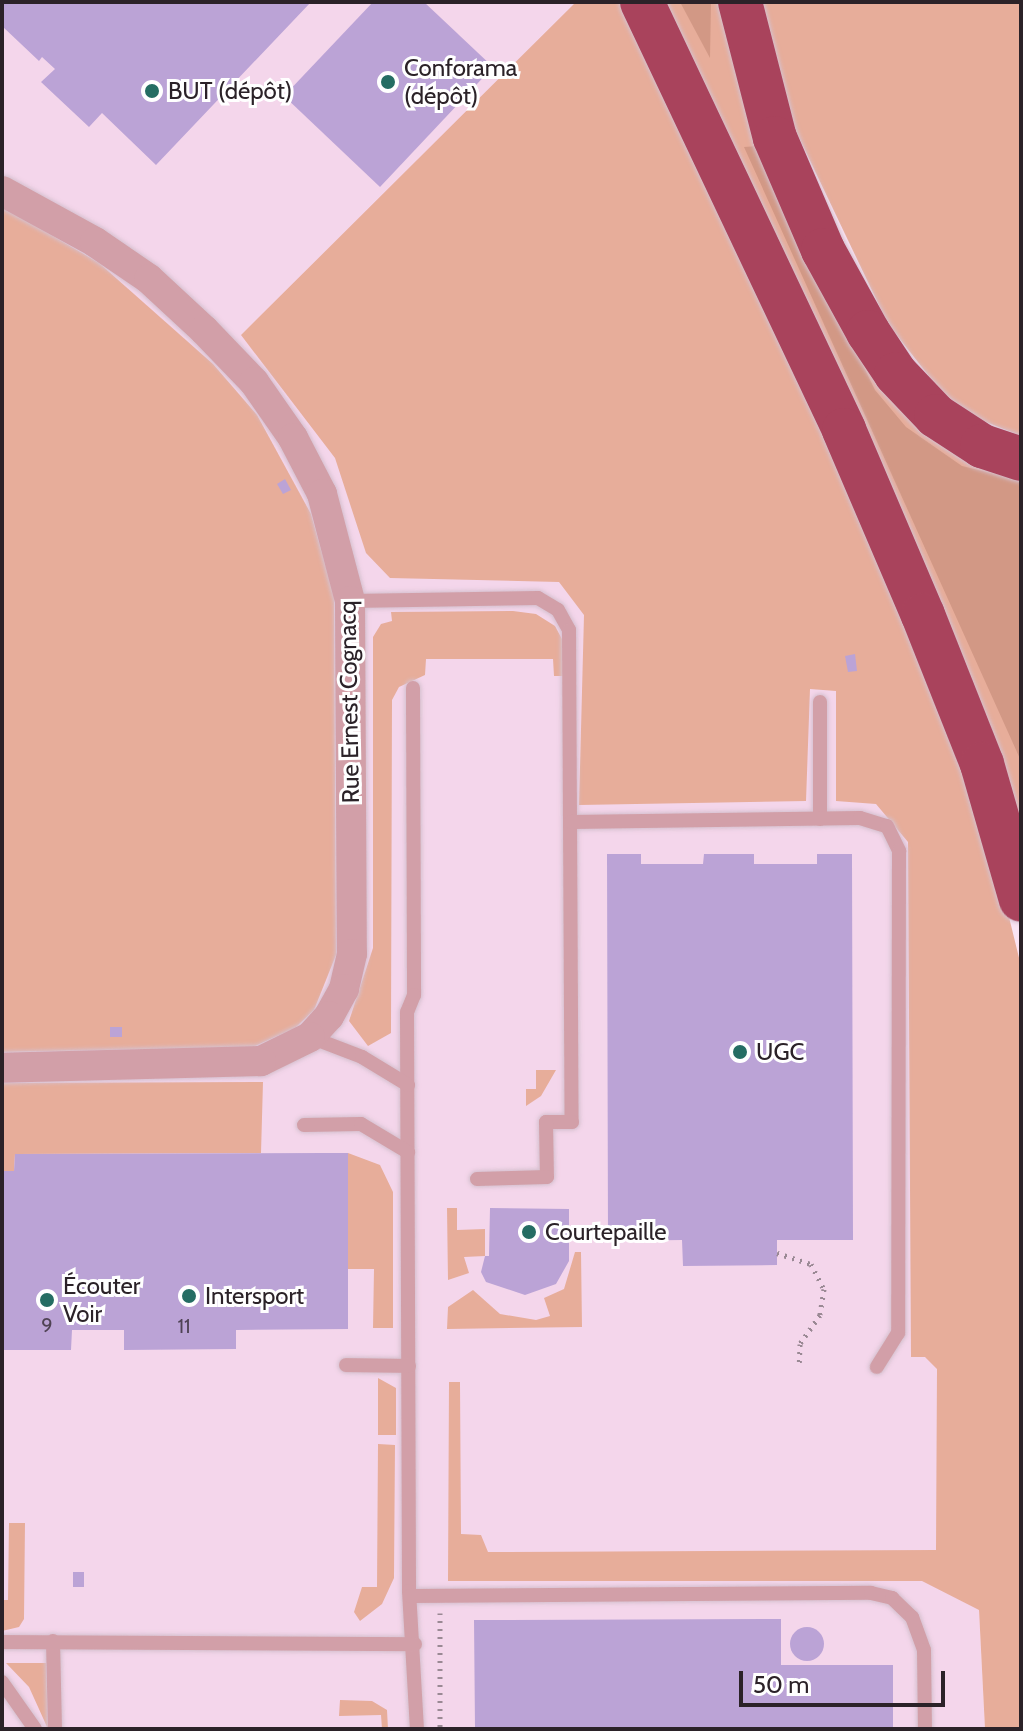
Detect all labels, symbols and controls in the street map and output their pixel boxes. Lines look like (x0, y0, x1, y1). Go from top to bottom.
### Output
place label: Conforama (dépôt) (404, 54, 517, 110)
marker: Conforama (dépôt) (379, 73, 397, 91)
place label: BUT (dépôt) (168, 77, 292, 105)
marker: BUT (dépôt) (143, 82, 161, 100)
street label: Rue Ernest Cognacq (333, 600, 365, 804)
place label: UGC (756, 1038, 804, 1066)
marker: UGC (731, 1043, 749, 1061)
place label: Courtepaille (545, 1218, 667, 1246)
marker: Courtepaille (520, 1223, 538, 1241)
place label: Écouter Voir (63, 1272, 140, 1328)
place label: Intersport (205, 1282, 304, 1310)
marker: Intersport (180, 1287, 198, 1305)
marker: Écouter Voir (38, 1291, 56, 1309)
house number: 9 (41, 1313, 53, 1337)
house number: 11 (177, 1314, 191, 1338)
scale bar (743, 1655, 949, 1705)
text: 50 m (753, 1670, 809, 1699)

